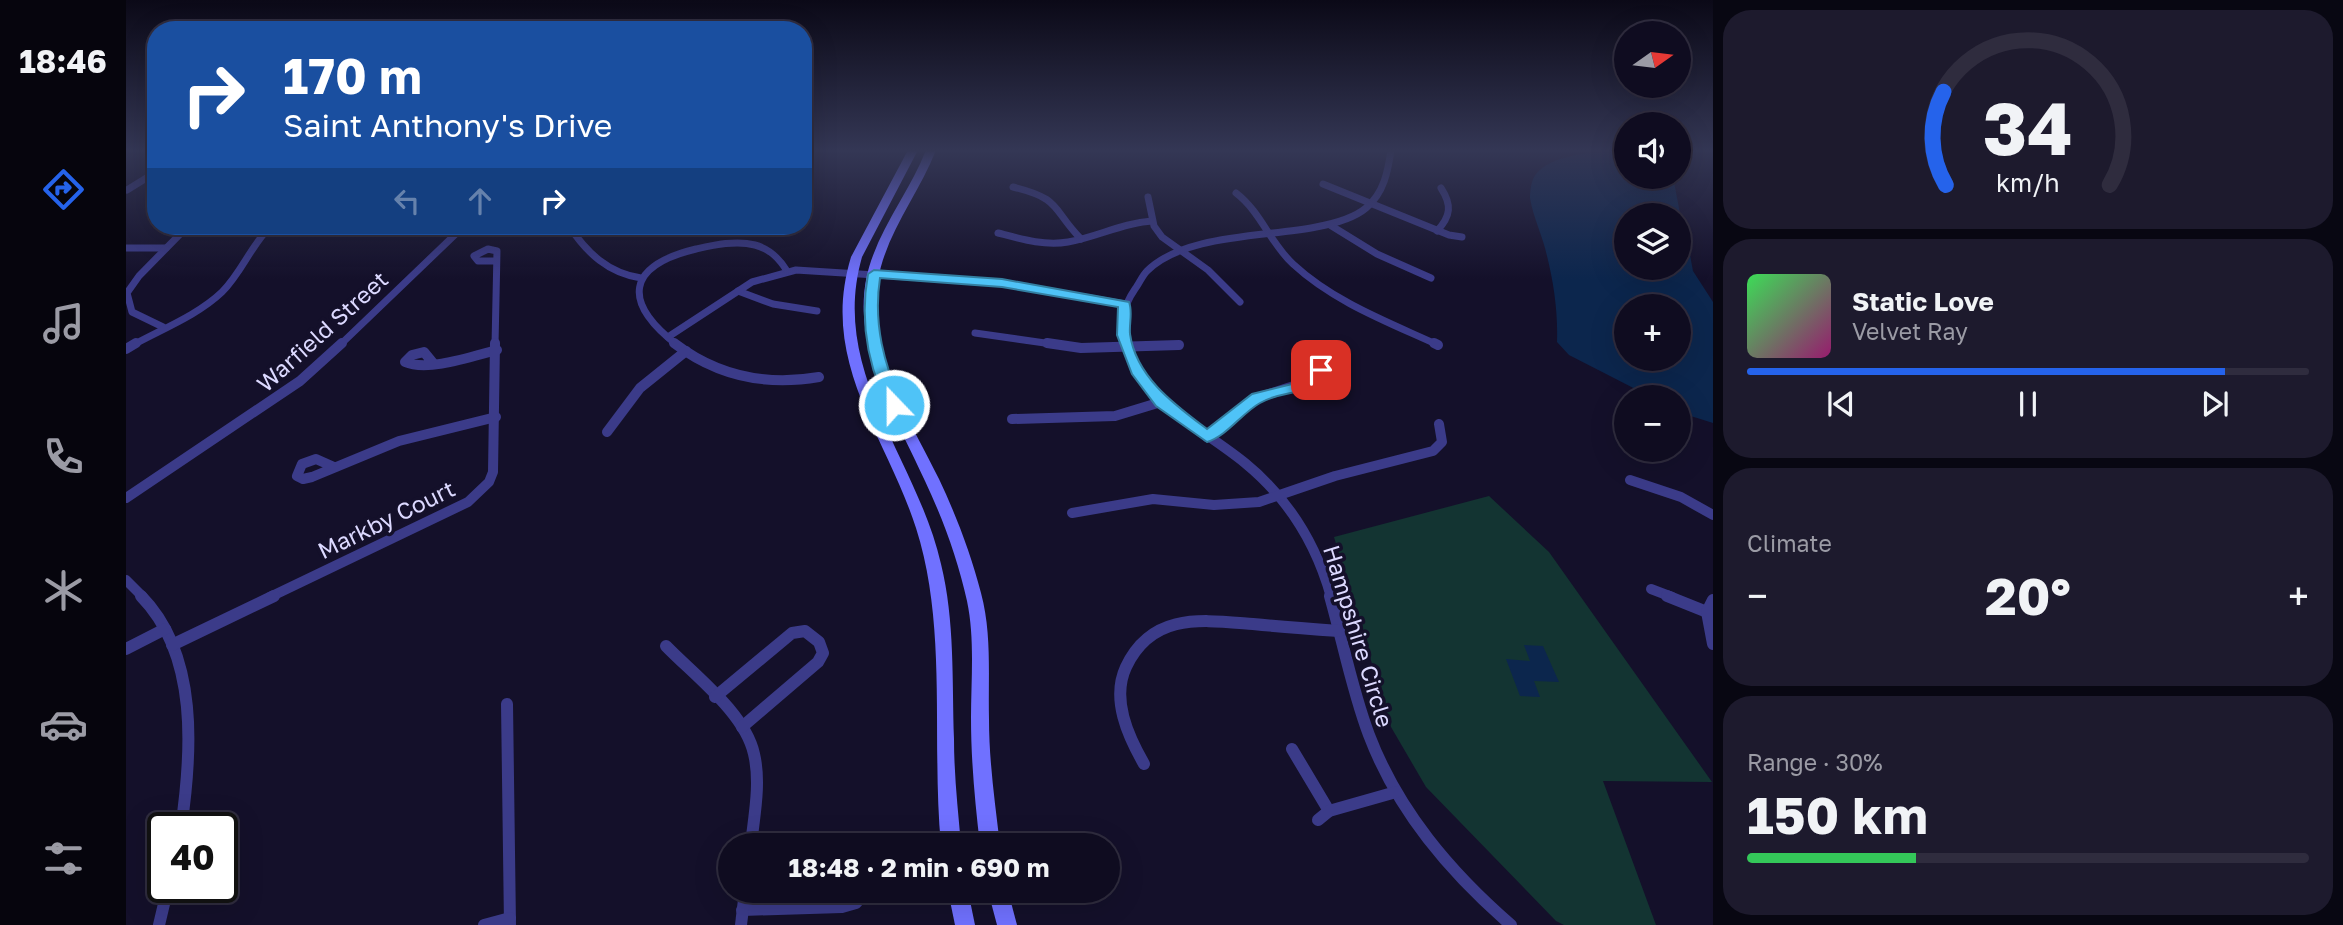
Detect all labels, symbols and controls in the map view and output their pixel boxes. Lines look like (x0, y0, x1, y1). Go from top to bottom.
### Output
north arrow (1614, 21, 1690, 98)
map controls (1614, 21, 1691, 462)
text: 18:46 (19, 42, 107, 80)
text: 170 m (283, 46, 422, 105)
icon: right (168, 49, 259, 140)
text: 34 (1983, 85, 2073, 172)
text: Saint Anthony's Drive (283, 106, 612, 144)
button: sound (1614, 112, 1691, 189)
icon: directions (39, 165, 88, 214)
text: km/h (1996, 167, 2060, 198)
icon: left (388, 182, 426, 220)
icon: ahead (461, 182, 499, 220)
icon: right (534, 182, 572, 220)
button: layers (1614, 203, 1691, 280)
street label: Warfield Street (251, 265, 393, 397)
text: Static Love (1852, 286, 1994, 317)
button: + (1614, 294, 1691, 371)
icon: music (39, 299, 88, 348)
text: Velvet Ray (1852, 317, 1968, 345)
pin (1291, 340, 1351, 400)
icon: arrive (1302, 351, 1340, 389)
position arrow (857, 368, 931, 442)
button: − (1614, 385, 1691, 462)
icon: previous (1822, 385, 1860, 423)
icon: pause (2009, 385, 2047, 423)
icon: next (2196, 385, 2234, 423)
icon: phone (39, 432, 88, 481)
street label: Markby Court (313, 474, 459, 564)
text: Climate (1747, 529, 1832, 557)
street label: Hampshire Circle (1318, 542, 1400, 730)
text: 20° (1985, 564, 2071, 626)
icon: climate (39, 566, 88, 615)
text: − (1747, 573, 1768, 618)
text: + (2288, 573, 2309, 618)
icon: car (39, 700, 88, 749)
text: Range · 30% (1747, 748, 1882, 776)
text: 150 km (1747, 783, 1928, 845)
speed limit sign: 40 (147, 812, 238, 903)
icon: filters (39, 834, 88, 883)
text: 18:48 · 2 min · 690 m (788, 852, 1050, 883)

